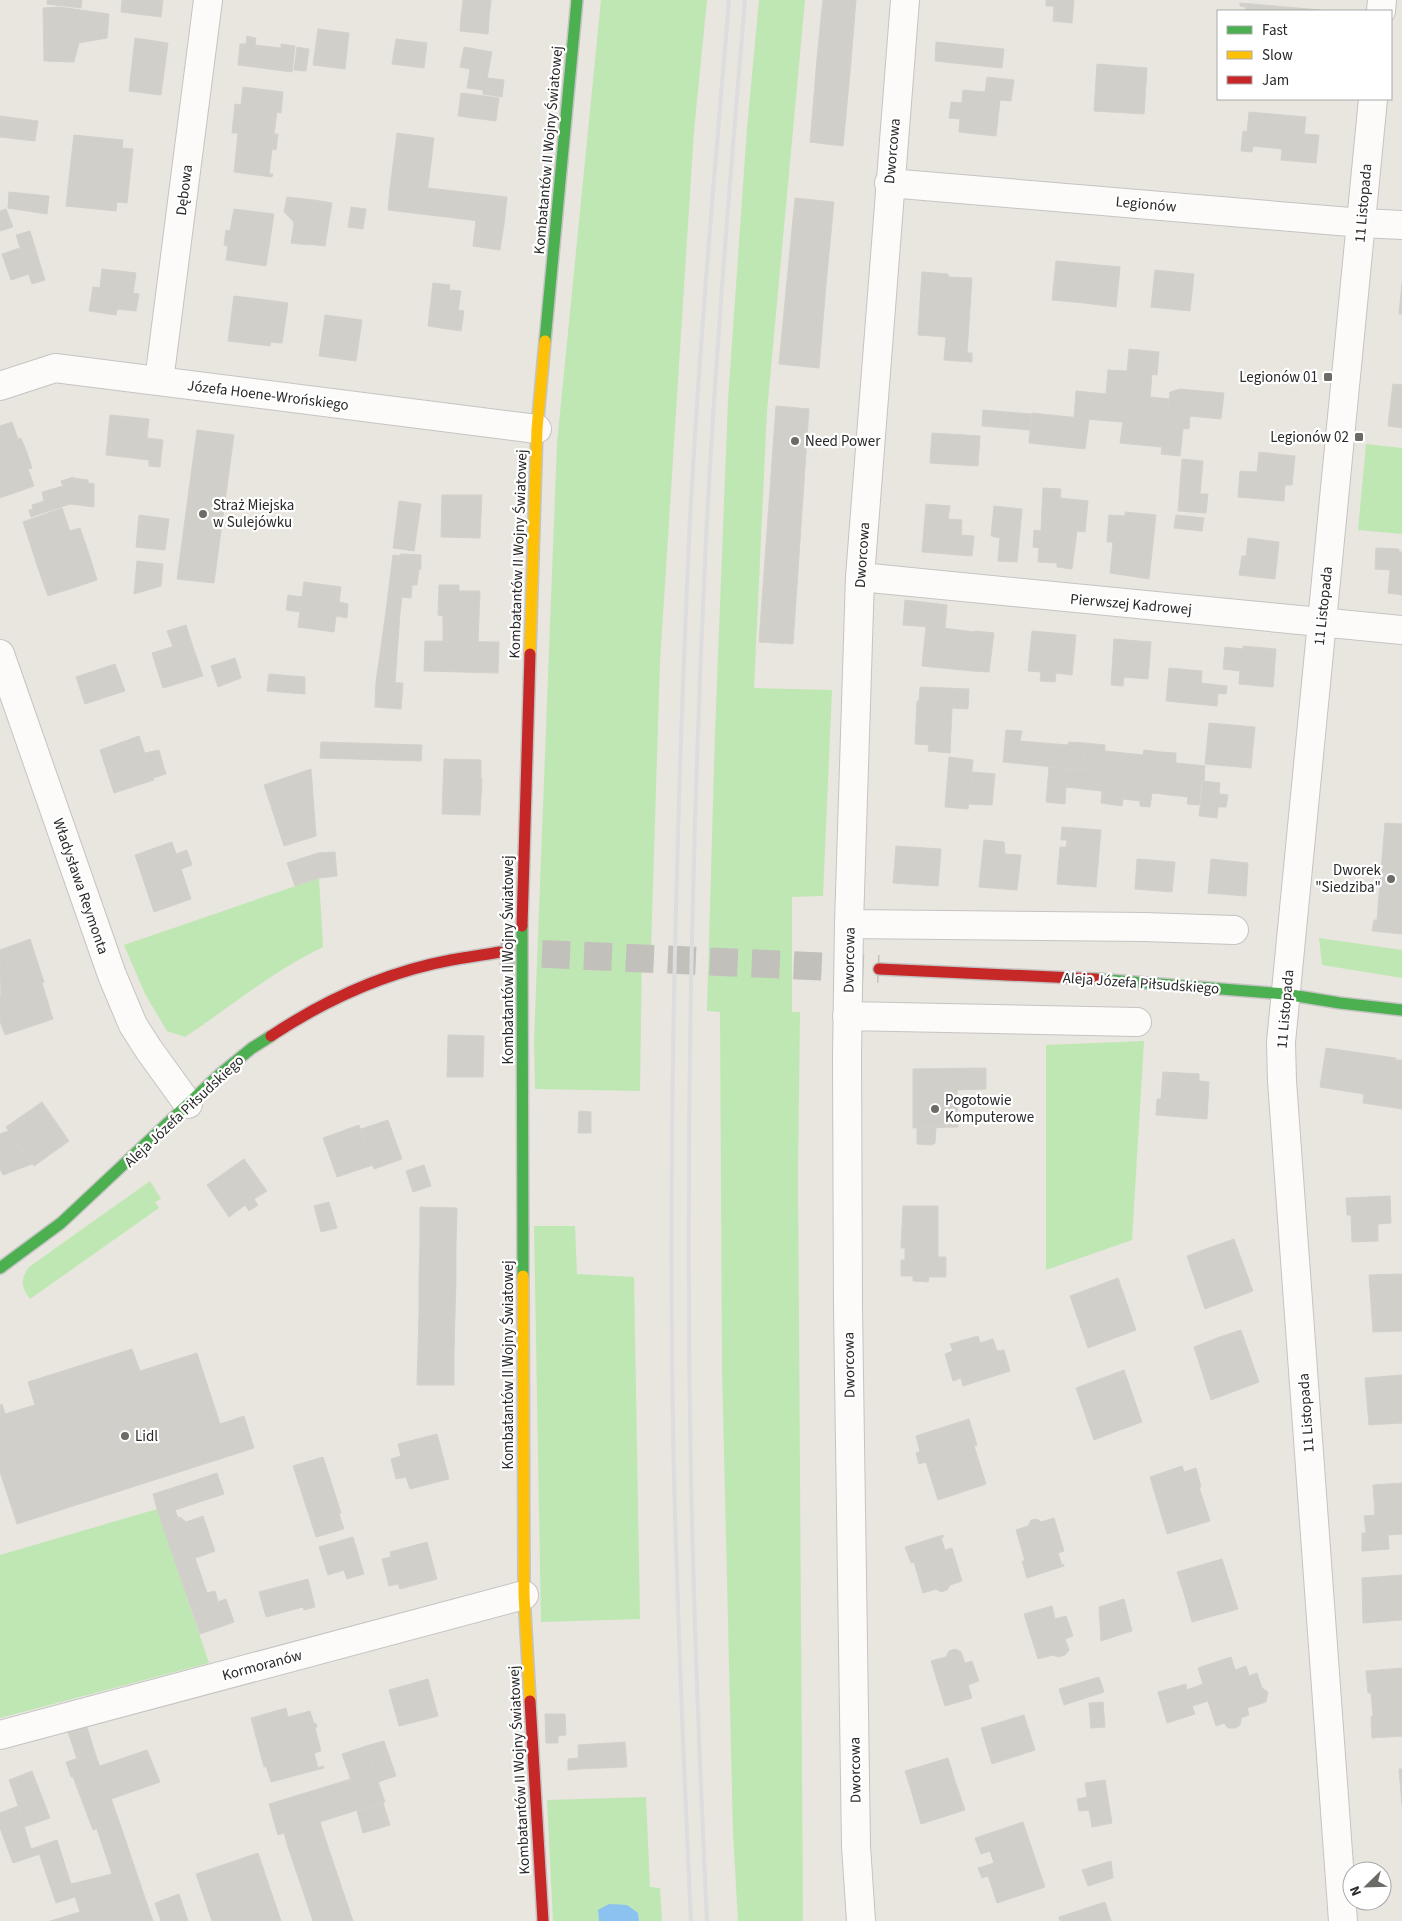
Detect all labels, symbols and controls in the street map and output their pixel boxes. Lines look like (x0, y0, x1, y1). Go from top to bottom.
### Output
legend (1217, 10, 1392, 100)
text: Fast (1262, 20, 1288, 41)
street label: Kombatantów II Wojny Światowej (529, 45, 568, 255)
text: Slow (1262, 45, 1293, 66)
text: Jam (1262, 70, 1289, 91)
street label: Dworcowa (879, 117, 906, 185)
street label: Dębowa (171, 163, 198, 217)
street label: 11 Listopada (1350, 163, 1377, 244)
street label: Legionów (1115, 191, 1177, 218)
place label: Legionów 01 (1239, 367, 1318, 388)
marker: Legionów 01 (1322, 371, 1334, 383)
street label: Józefa Hoene-Wrońskiego (186, 375, 350, 416)
place label: Legionów 02 (1270, 427, 1349, 448)
place label: Need Power (805, 431, 881, 452)
marker: Legionów 02 (1353, 431, 1365, 443)
marker: Need Power (789, 435, 801, 447)
street label: Kombatantów II Wojny Światowej (504, 449, 533, 659)
place label: Straż Miejska w Sulejówku (213, 495, 294, 533)
marker: Straż Miejska w Sulejówku (197, 508, 209, 520)
street label: Dworcowa (850, 521, 875, 589)
street label: 11 Listopada (1309, 565, 1338, 647)
street label: Pierwszej Kadrowej (1069, 589, 1193, 620)
street label: Władysława Reymonta (47, 815, 114, 957)
street label: Kombatantów II Wojny Światowej (498, 855, 519, 1065)
place label: Dworek "Siedziba" (1315, 860, 1382, 898)
marker: Dworek "Siedziba" (1385, 873, 1397, 885)
street label: Dworcowa (838, 927, 861, 993)
street label: Aleja Józefa Piłsudskiego (1062, 968, 1220, 999)
street label: 11 Listopada (1272, 969, 1299, 1050)
street label: Aleja Józefa Piłsudskiego (120, 1050, 249, 1173)
place label: Pogotowie Komputerowe (945, 1090, 1034, 1128)
marker: Pogotowie Komputerowe (929, 1103, 941, 1115)
street label: Kombatantów II Wojny Światowej (498, 1260, 519, 1470)
street label: Dworcowa (838, 1332, 861, 1398)
street label: 11 Listopada (1293, 1373, 1320, 1453)
place label: Lidl (135, 1426, 158, 1447)
marker: Lidl (119, 1430, 131, 1442)
street label: Kormoranów (220, 1645, 305, 1686)
street label: Kombatantów II Wojny Światowej (504, 1665, 535, 1875)
street label: Dworcowa (844, 1737, 867, 1803)
north arrow (1342, 1861, 1392, 1911)
text: N (1345, 1882, 1367, 1899)

